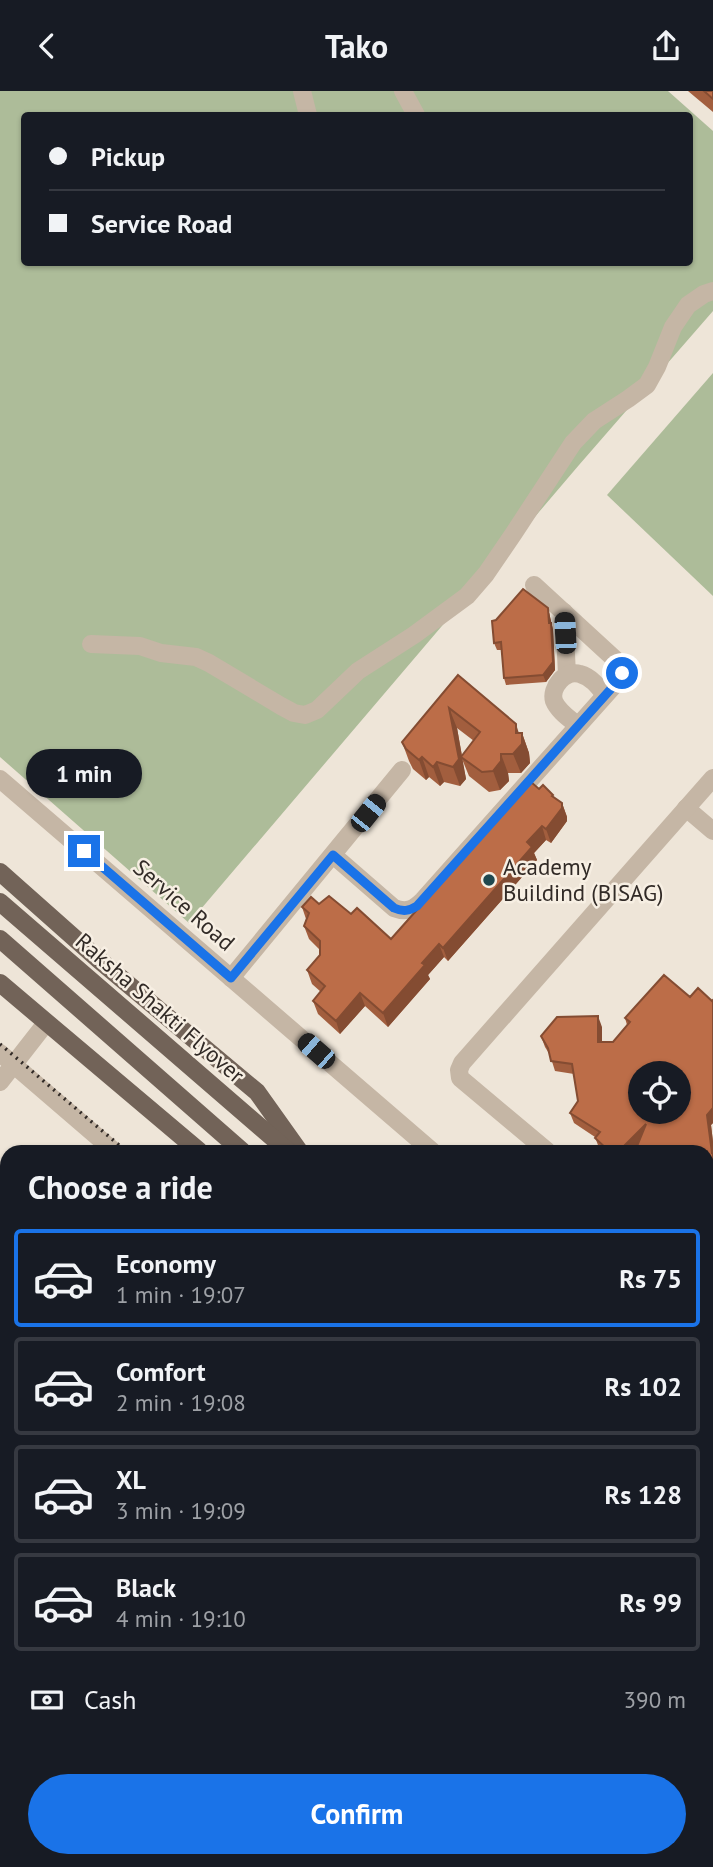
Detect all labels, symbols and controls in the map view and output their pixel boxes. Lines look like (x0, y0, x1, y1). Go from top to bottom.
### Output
text: Tako (325, 25, 388, 67)
icon: back (28, 27, 66, 65)
icon: share (647, 27, 685, 65)
text: Pickup (91, 140, 165, 173)
text: Service Road (91, 207, 232, 240)
car (554, 611, 577, 655)
route start (606, 657, 638, 689)
callout: 1 min (26, 749, 142, 799)
text: 1 min (56, 759, 112, 788)
car (347, 790, 390, 836)
route end (68, 835, 100, 867)
place label: Academy Buildind (BISAG) (503, 852, 664, 907)
street label: Service Road (128, 853, 241, 957)
marker: Academy Buildind (BISAG) (481, 872, 497, 888)
street label: Raksha Shakti Flyover (70, 926, 251, 1089)
car (294, 1029, 339, 1073)
map controls (628, 1061, 691, 1124)
button: locate (628, 1061, 691, 1124)
text: Choose a ride (28, 1166, 213, 1208)
icon: car (32, 1247, 95, 1310)
text: Economy (116, 1247, 216, 1280)
text: Rs 75 (619, 1262, 682, 1295)
text: 1 min · 19:07 (116, 1280, 246, 1309)
icon: car (32, 1355, 95, 1418)
text: Comfort (116, 1355, 206, 1388)
text: Rs 102 (605, 1370, 682, 1403)
text: 2 min · 19:08 (116, 1388, 246, 1417)
icon: car (32, 1463, 95, 1526)
text: XL (116, 1463, 146, 1496)
text: Rs 128 (605, 1478, 682, 1511)
text: 3 min · 19:09 (116, 1496, 246, 1525)
icon: car (32, 1571, 95, 1634)
text: Black (116, 1571, 176, 1604)
text: Rs 99 (619, 1586, 682, 1619)
text: 4 min · 19:10 (116, 1604, 246, 1633)
icon: cash (28, 1681, 66, 1719)
text: Cash (84, 1683, 136, 1716)
text: 390 m (624, 1685, 686, 1714)
button: Confirm (28, 1774, 686, 1854)

